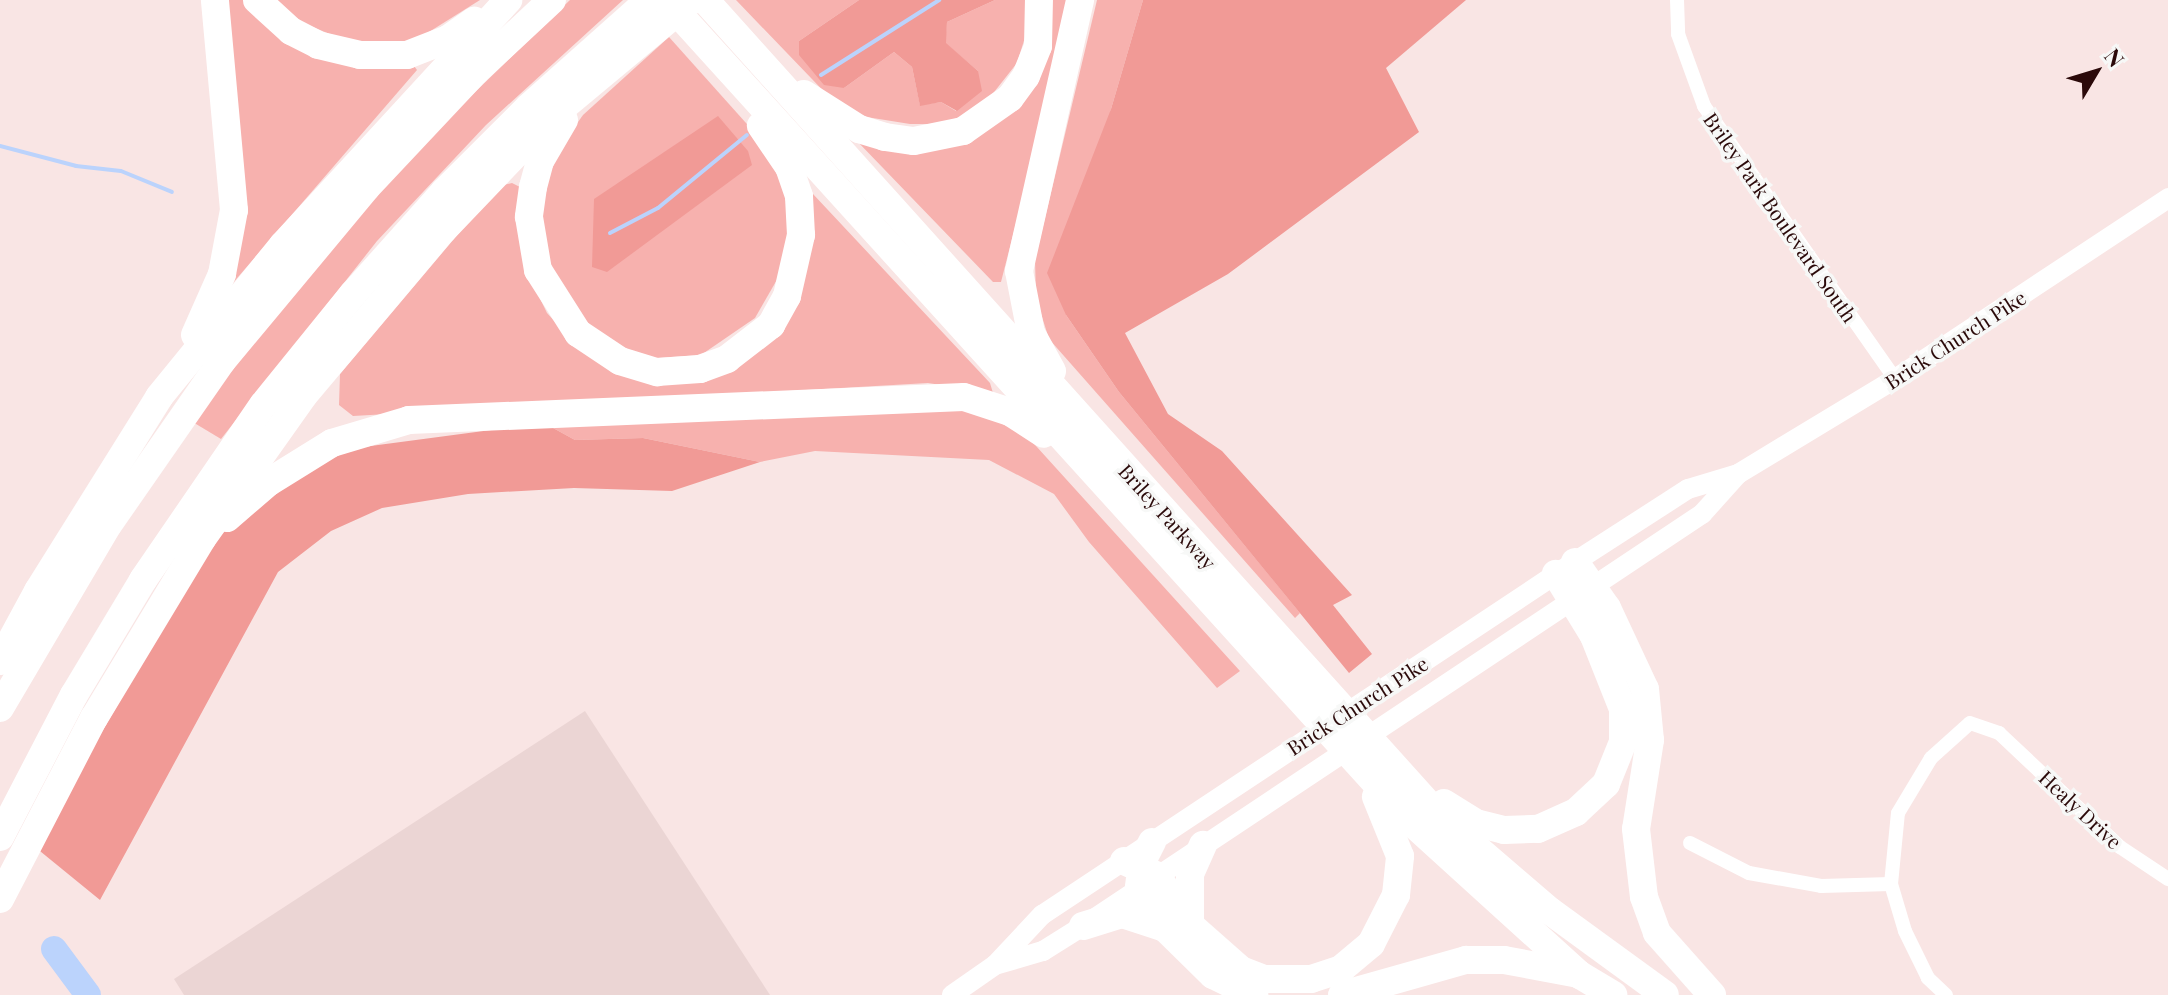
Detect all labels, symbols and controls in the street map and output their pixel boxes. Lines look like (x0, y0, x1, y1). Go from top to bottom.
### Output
north arrow (2056, 32, 2136, 112)
text: N (2098, 42, 2132, 73)
street label: Briley Park Boulevard South (1699, 107, 1863, 327)
street label: Brick Church Pike (1880, 285, 2030, 393)
street label: Briley Parkway (1114, 458, 1222, 574)
street label: Brick Church Pike (1282, 651, 1432, 759)
street label: Healy Drive (2035, 765, 2127, 853)

